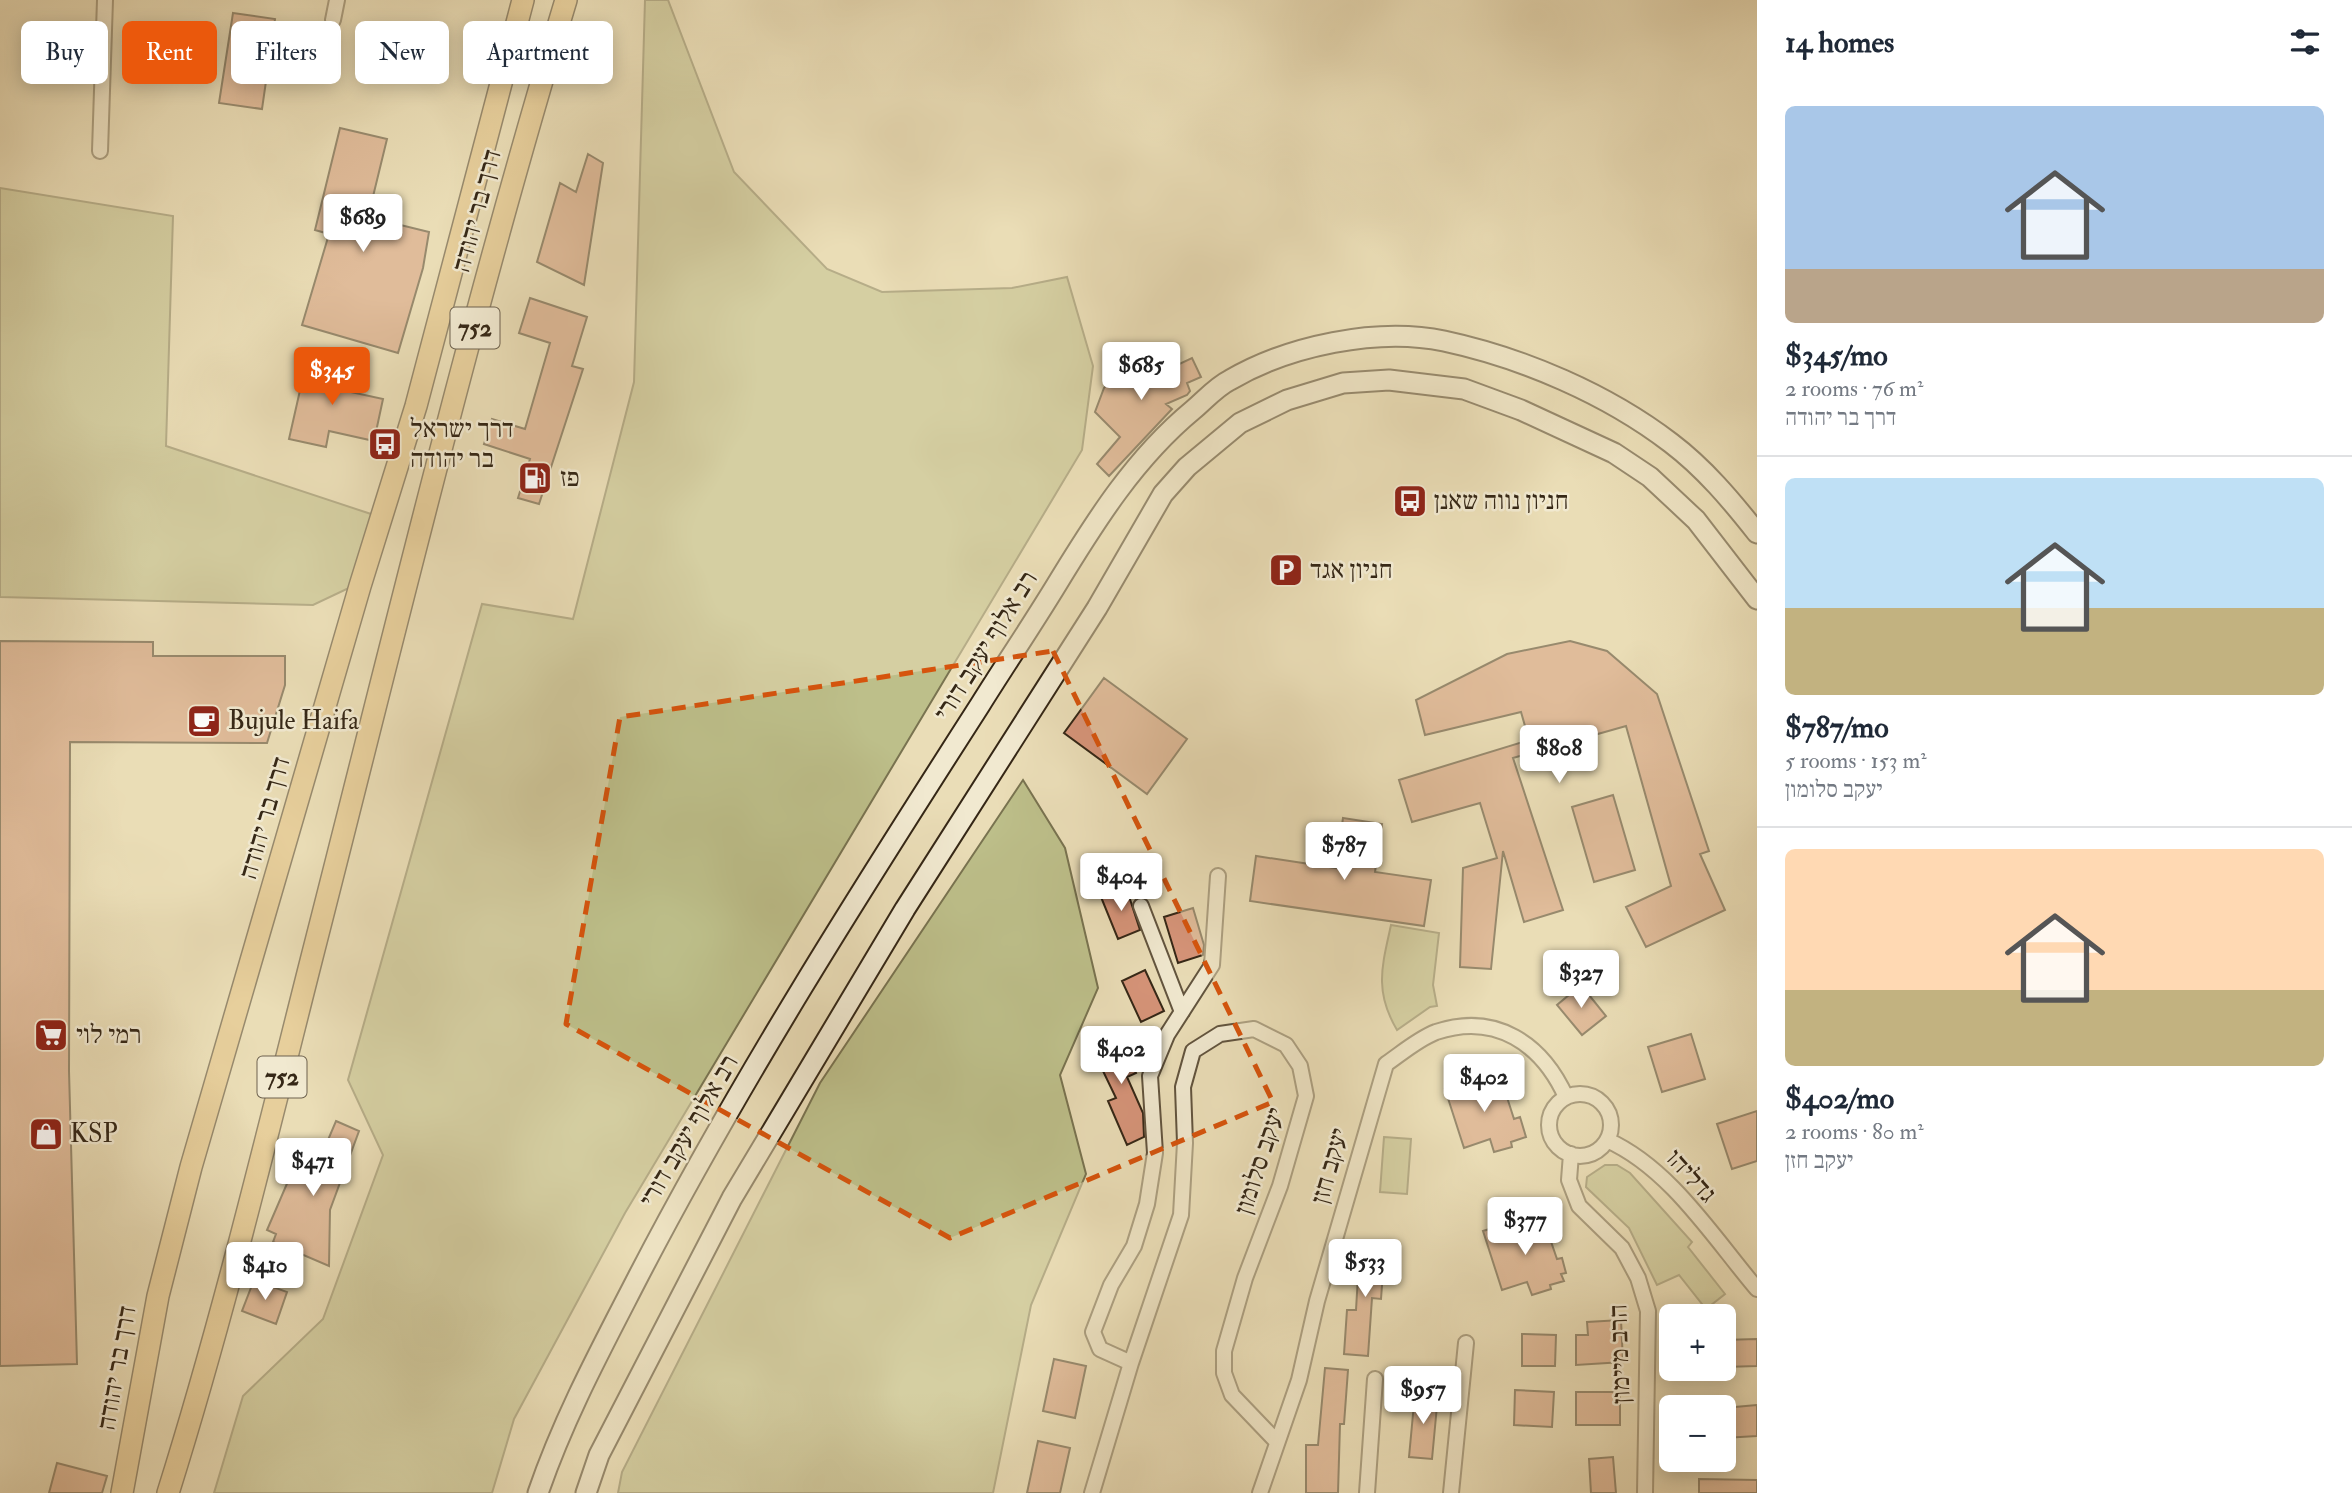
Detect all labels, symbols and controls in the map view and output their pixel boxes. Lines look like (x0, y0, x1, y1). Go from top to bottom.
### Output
chip: Buy (21, 21, 108, 84)
chip: Rent (122, 21, 217, 84)
chip: Filters (231, 21, 341, 84)
chip: New (355, 21, 449, 84)
chip: Apartment (463, 21, 613, 84)
icon: filters (2286, 23, 2324, 61)
text: 14 homes (1785, 24, 1894, 61)
street label: דרך בר יהודה (445, 146, 509, 276)
icon: home (1992, 152, 2118, 278)
pin: $689 (322, 194, 404, 254)
text: $689 (339, 202, 387, 231)
road number: 752 (450, 307, 500, 348)
text: $345/mo (1785, 337, 1888, 374)
pin: $685 (1100, 342, 1182, 402)
pin: $345 (291, 348, 373, 407)
text: $685 (1118, 350, 1164, 379)
text: $345 (310, 355, 354, 384)
text: 2 rooms · 76 m² (1785, 374, 1923, 403)
text: דרך בר יהודה (1785, 403, 1896, 432)
place label: דרך ישראל בר יהודה (410, 413, 514, 475)
bus stop icon: דרך ישראל בר יהודה (366, 425, 404, 463)
fuel station icon: פז (516, 459, 554, 497)
place label: פז (560, 462, 580, 494)
bus stop icon: חניון נווה שאנן (1391, 482, 1429, 520)
place label: חניון נווה שאנן (1434, 485, 1569, 517)
icon: home (1992, 524, 2118, 650)
parking icon: חניון אגד (1267, 551, 1305, 589)
place label: חניון אגד (1310, 554, 1393, 586)
street label: רב אלוף יעקב דורי (927, 565, 1045, 727)
cafe icon: Bujule Haifa (185, 702, 223, 740)
place label: Bujule Haifa (228, 705, 359, 737)
text: $787/mo (1785, 709, 1889, 746)
pin: $808 (1518, 726, 1600, 785)
text: $808 (1536, 733, 1582, 762)
text: 5 rooms · 153 m² (1785, 746, 1927, 775)
street label: דרך בר יהודה (232, 753, 298, 883)
text: יעקב סלומון (1785, 775, 1883, 804)
pin: $787 (1303, 822, 1385, 882)
text: $787 (1322, 830, 1366, 859)
pin: $404 (1080, 853, 1162, 913)
text: $404 (1096, 861, 1146, 890)
icon: home (1992, 895, 2118, 1021)
pin: $327 (1540, 950, 1622, 1010)
text: $327 (1559, 958, 1603, 987)
supermarket icon: רמי לוי (32, 1016, 70, 1054)
place label: רמי לוי (76, 1019, 142, 1051)
pin: $402 (1080, 1026, 1162, 1086)
text: $402 (1097, 1034, 1145, 1063)
street label: רב אלוף יעקב דורי (632, 1049, 746, 1213)
pin: $402 (1443, 1054, 1525, 1114)
road number: 752 (258, 1056, 306, 1098)
text: $402 (1460, 1062, 1508, 1091)
text: $402/mo (1785, 1080, 1894, 1117)
street label: יעקב סלומון (1228, 1104, 1292, 1218)
shop icon: KSP (27, 1115, 65, 1153)
text: 2 rooms · 80 m² (1785, 1117, 1924, 1146)
place label: KSP (70, 1118, 118, 1150)
street label: יעקב חזן (1304, 1124, 1356, 1208)
pin: $471 (272, 1138, 354, 1198)
street label: גדליהו (1659, 1143, 1723, 1209)
text: $471 (291, 1146, 335, 1175)
text: יעקב חזן (1785, 1146, 1853, 1175)
pin: $377 (1484, 1198, 1566, 1257)
text: $377 (1504, 1205, 1546, 1234)
pin: $533 (1324, 1240, 1406, 1299)
pin: $410 (224, 1242, 306, 1302)
text: $533 (1345, 1247, 1385, 1276)
text: $410 (242, 1250, 288, 1279)
street label: דרך בר יהודה (90, 1303, 144, 1433)
street label: הרב מיימון (1602, 1304, 1638, 1404)
map controls (1659, 1304, 1736, 1472)
button: + (1659, 1304, 1736, 1381)
pin: $957 (1382, 1366, 1464, 1426)
text: $957 (1400, 1374, 1446, 1403)
button: − (1659, 1395, 1736, 1472)

